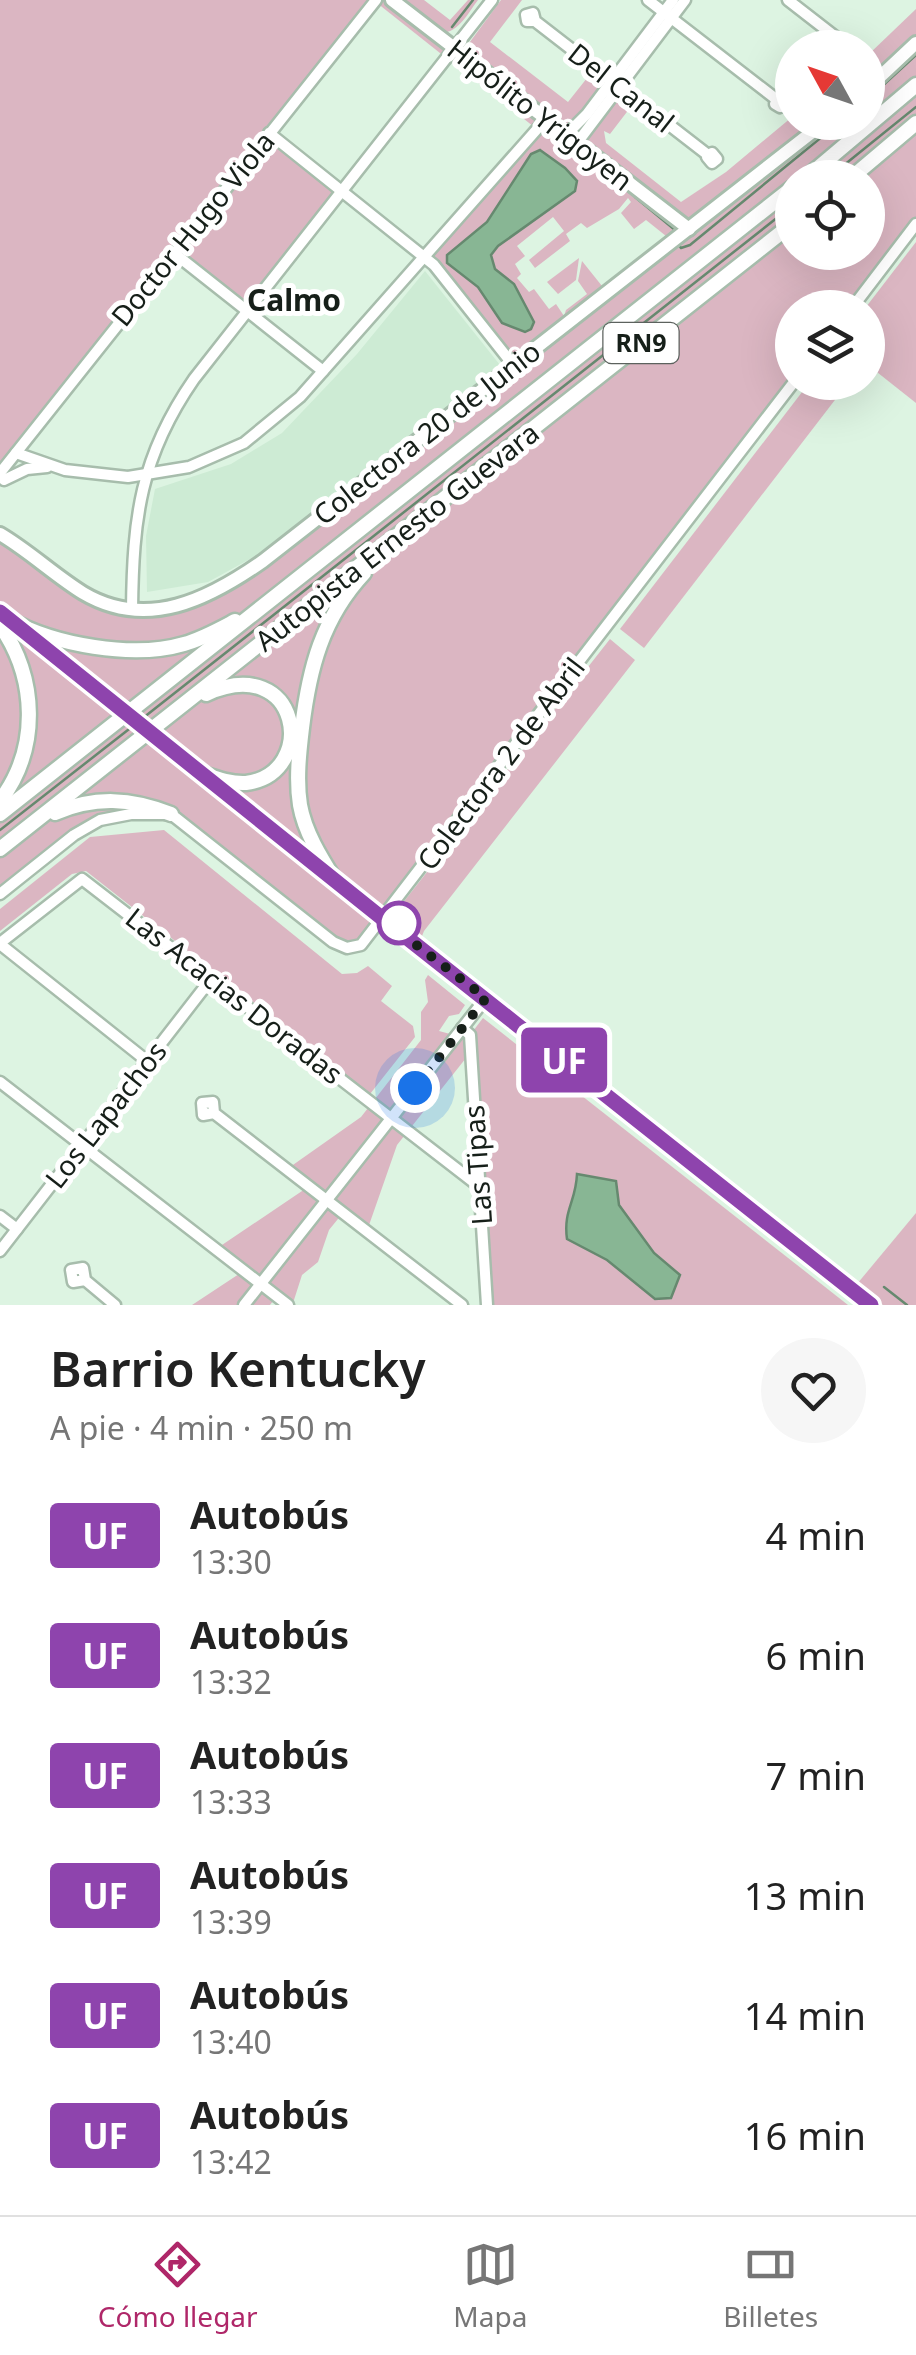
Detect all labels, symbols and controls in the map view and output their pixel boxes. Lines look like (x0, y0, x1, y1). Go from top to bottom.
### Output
street label: Hipólito Yrigoyen (440, 30, 641, 199)
north arrow (775, 30, 885, 140)
map controls (775, 30, 885, 400)
street label: Del Canal (561, 34, 682, 140)
street label: Doctor Hugo Viola (102, 123, 283, 334)
button: locate (775, 160, 885, 270)
district label: Calmo (247, 279, 341, 320)
button: layers (775, 290, 885, 400)
road number: RN9 (604, 323, 678, 363)
street label: Colectora 20 de Junio (305, 332, 548, 533)
street label: Autopista Ernesto Guevara (246, 413, 546, 659)
street label: Colectora 2 de Abril (408, 649, 593, 877)
street label: Las Acacias Doradas (118, 898, 351, 1092)
unlabelled marker (378, 902, 420, 944)
line badge: UF (519, 1028, 609, 1092)
street label: Los Lapachos (36, 1033, 175, 1196)
text: UF (541, 1037, 587, 1084)
your location (390, 1063, 440, 1113)
street label: Las Tipas (454, 1104, 500, 1226)
text: Barrio Kentucky (50, 1336, 426, 1401)
button: heart (761, 1338, 866, 1443)
text: A pie · 4 min · 250 m (50, 1406, 353, 1449)
text: Autobús (190, 1488, 349, 1540)
text: 4 min (766, 1509, 866, 1561)
text: UF (82, 1512, 128, 1559)
text: 13:30 (190, 1540, 272, 1583)
text: Autobús (190, 1608, 349, 1660)
text: 6 min (766, 1629, 866, 1681)
text: UF (82, 1632, 128, 1679)
text: 13:32 (190, 1660, 272, 1703)
text: Autobús (190, 1728, 349, 1780)
text: 7 min (766, 1749, 866, 1801)
text: UF (82, 1752, 128, 1799)
text: 13:33 (190, 1780, 272, 1823)
text: Autobús (190, 1848, 349, 1900)
text: 13 min (744, 1869, 866, 1921)
text: UF (82, 1872, 128, 1919)
text: 13:39 (190, 1900, 272, 1943)
text: Autobús (190, 1968, 349, 2020)
text: 14 min (744, 1989, 866, 2041)
text: UF (82, 1992, 128, 2039)
text: 13:40 (190, 2020, 272, 2063)
text: Autobús (190, 2088, 349, 2140)
text: 16 min (744, 2109, 866, 2161)
text: UF (82, 2112, 128, 2159)
text: 13:42 (190, 2140, 272, 2183)
tab: Cómo llegar (98, 2237, 258, 2335)
tab: Mapa (453, 2237, 527, 2335)
tab: Billetes (723, 2237, 818, 2335)

